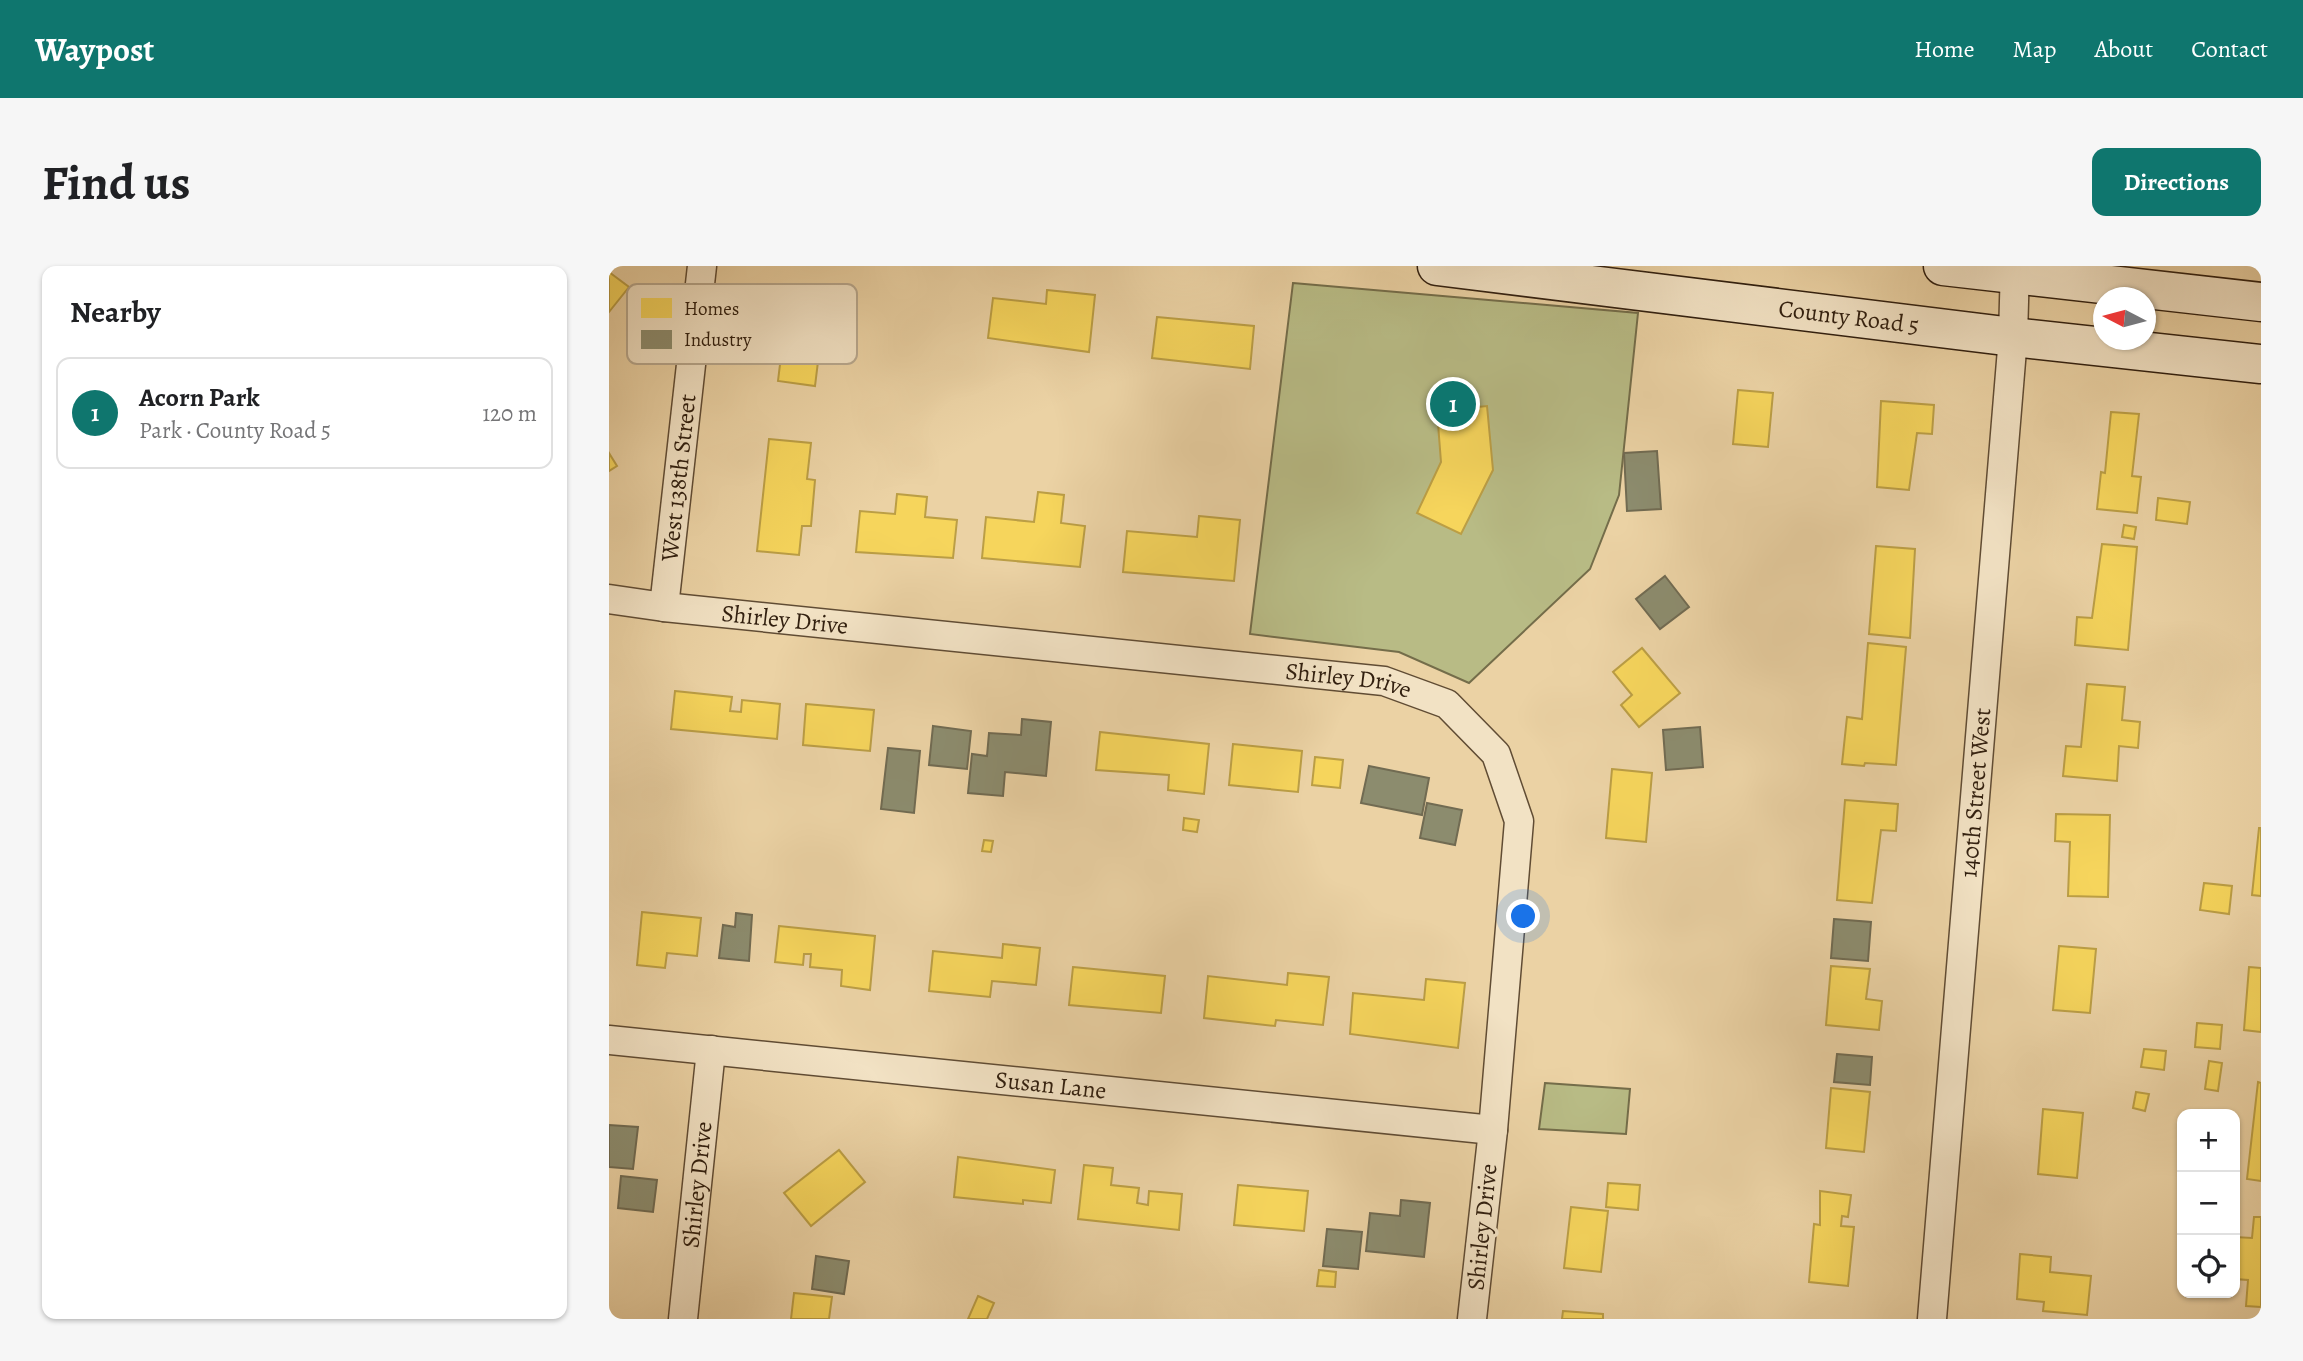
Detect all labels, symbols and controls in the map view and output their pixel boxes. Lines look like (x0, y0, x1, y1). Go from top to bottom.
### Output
text: Waypost (35, 27, 154, 72)
text: Home (1914, 33, 1975, 65)
text: Map (2013, 33, 2057, 65)
text: About (2095, 33, 2153, 65)
text: Contact (2191, 33, 2268, 65)
button: Directions (2092, 148, 2261, 216)
text: Find us (42, 149, 190, 216)
legend (627, 284, 857, 364)
north arrow (2093, 287, 2156, 350)
text: Nearby (70, 292, 161, 332)
street label: County Road 5 (1777, 292, 1921, 341)
text: Homes (684, 296, 739, 322)
text: Industry (684, 327, 752, 353)
pin: 1 (1430, 378, 1476, 430)
text: Acorn Park (139, 380, 260, 415)
street label: West 138th Street (653, 392, 704, 564)
text: 1 (91, 398, 99, 429)
text: 120 m (482, 398, 537, 429)
text: Park · County Road 5 (139, 415, 331, 446)
street label: Shirley Drive (720, 597, 850, 642)
street label: Shirley Drive (1284, 655, 1416, 706)
street label: 140th Street West (1952, 707, 1998, 879)
your location (1506, 899, 1540, 933)
street label: Susan Lane (994, 1063, 1108, 1107)
map controls (2177, 1109, 2240, 1298)
button: + (2177, 1109, 2240, 1172)
street label: Shirley Drive (674, 1120, 719, 1250)
street label: Shirley Drive (1459, 1162, 1505, 1292)
button: − (2177, 1172, 2240, 1235)
button: locate (2177, 1235, 2240, 1298)

